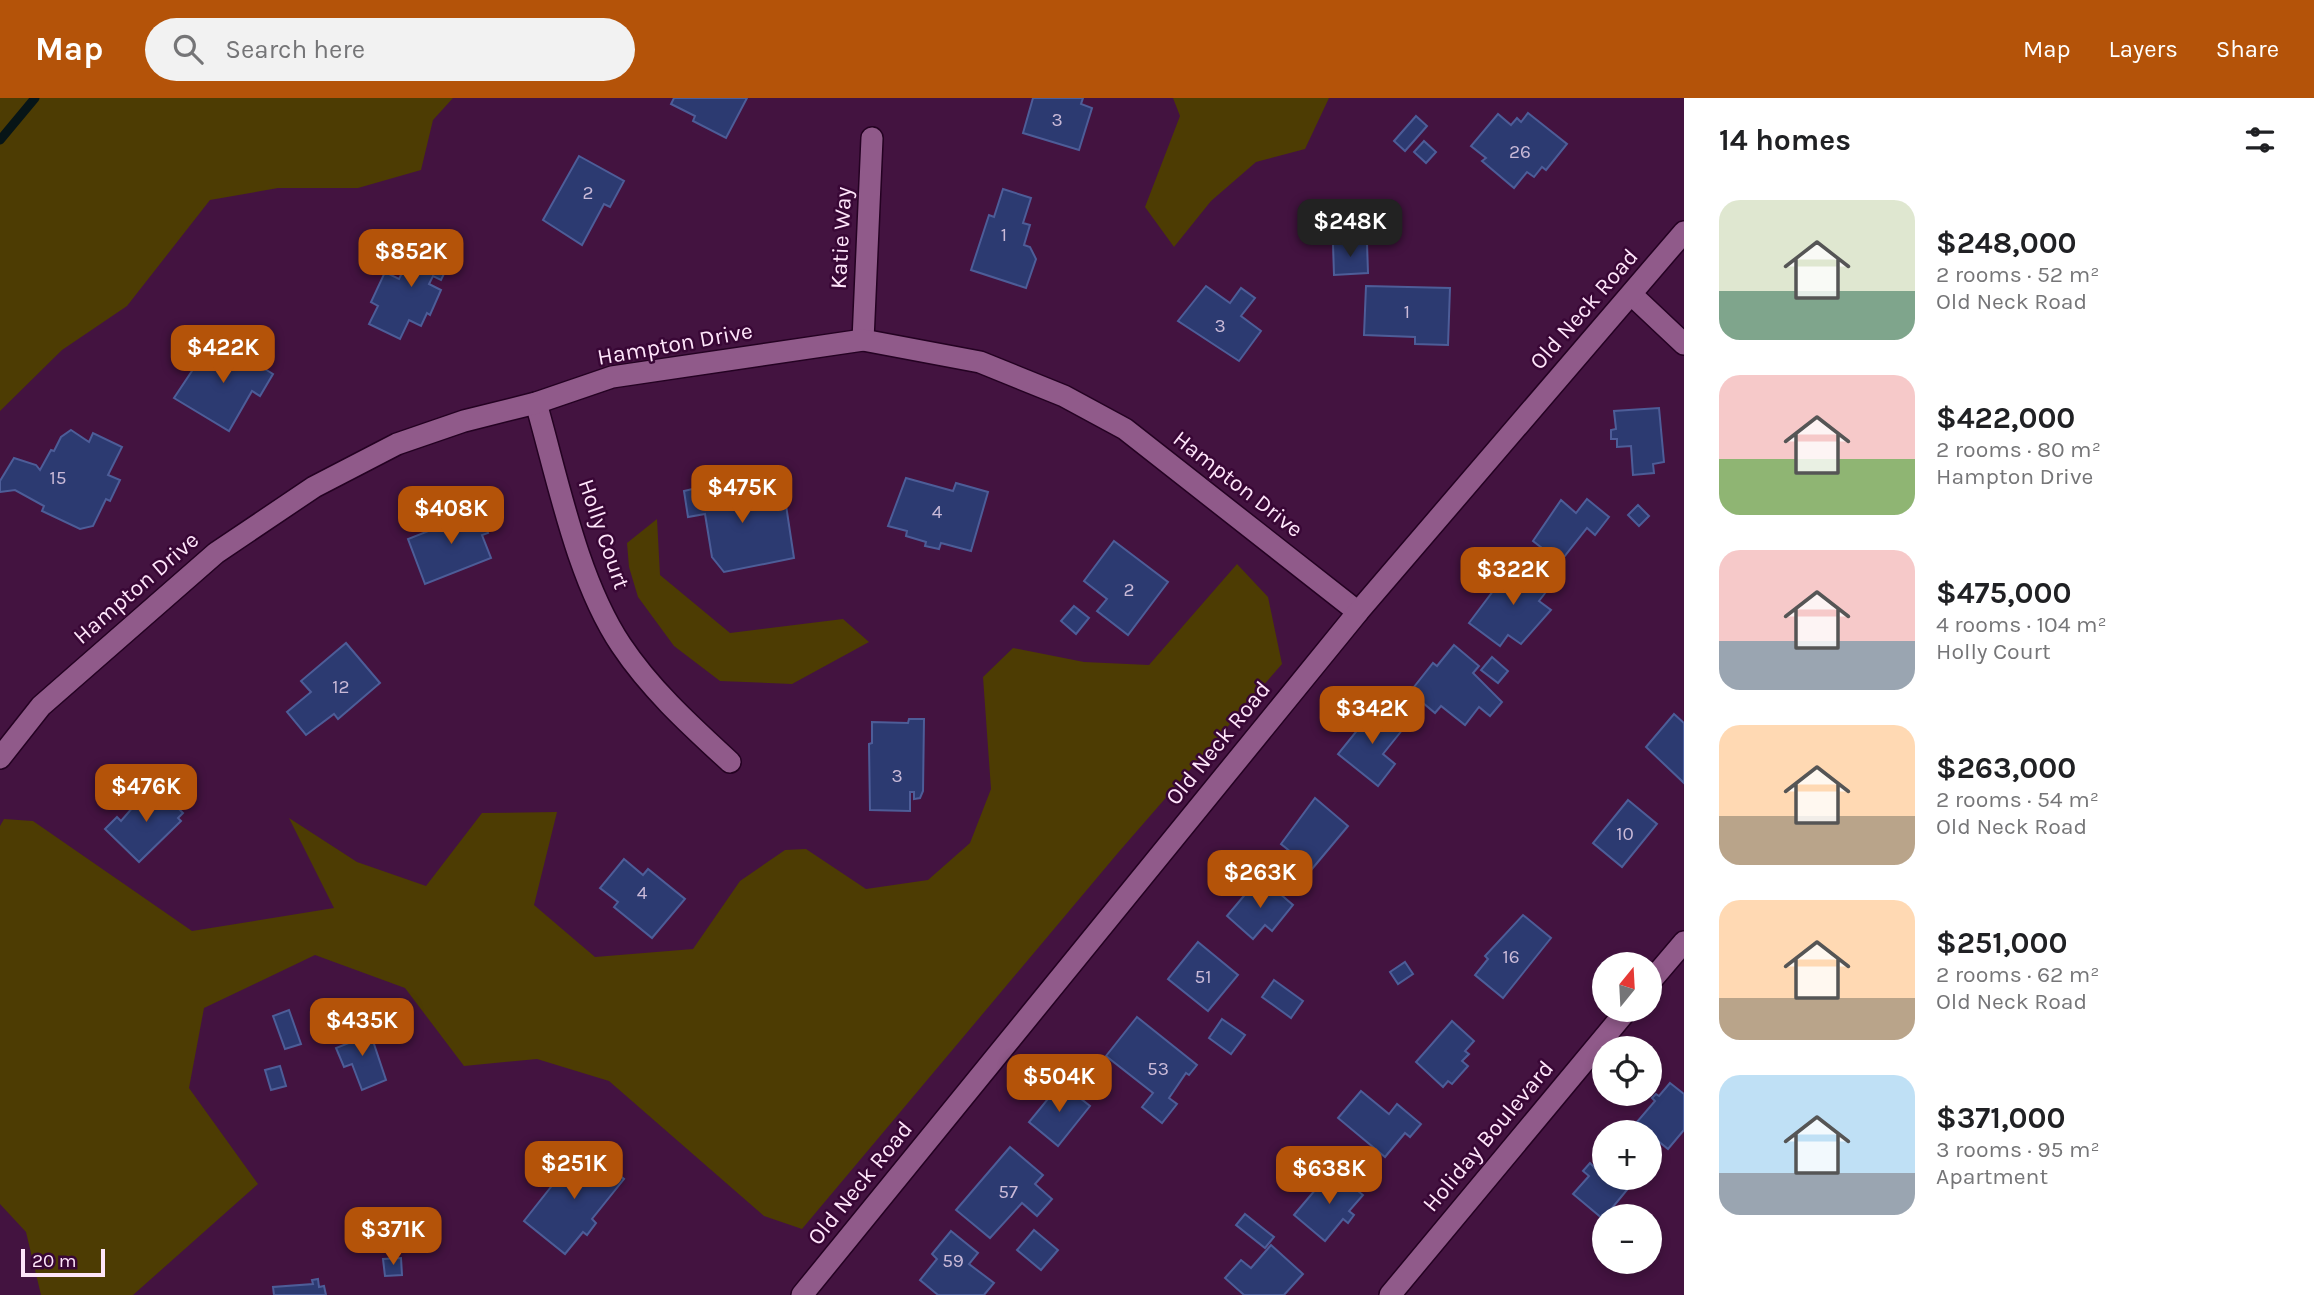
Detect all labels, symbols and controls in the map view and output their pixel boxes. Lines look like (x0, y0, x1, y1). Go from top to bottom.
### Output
search box (145, 18, 635, 81)
text: Map (35, 30, 103, 68)
icon: search (169, 30, 207, 68)
text: Search here (225, 34, 365, 65)
text: Map (2023, 35, 2071, 63)
text: Layers (2109, 35, 2178, 63)
text: Share (2216, 35, 2279, 63)
house number: 3 (1051, 109, 1063, 131)
icon: filters (2241, 121, 2279, 159)
text: 14 homes (1719, 122, 1851, 158)
house number: 26 (1509, 141, 1531, 163)
house number: 2 (582, 182, 594, 204)
street label: Katie Way (825, 186, 857, 290)
pin: $248K (1301, 200, 1399, 259)
text: $248K (1313, 208, 1387, 235)
house number: 1 (1001, 224, 1007, 246)
text: $248,000 (1936, 225, 2077, 261)
icon: home (1775, 228, 1859, 312)
pin: $852K (362, 230, 460, 289)
text: $852K (374, 238, 448, 265)
street label: Old Neck Road (1524, 243, 1644, 375)
text: 2 rooms · 52 m² (1936, 261, 2099, 288)
text: Old Neck Road (1936, 288, 2087, 315)
house number: 1 (1404, 301, 1410, 323)
house number: 3 (1214, 315, 1226, 337)
street label: Hampton Drive (595, 317, 755, 371)
pin: $422K (174, 326, 272, 385)
text: $422K (187, 334, 259, 361)
text: $422,000 (1936, 400, 2075, 436)
icon: home (1775, 403, 1859, 487)
street label: Hampton Drive (1168, 425, 1308, 543)
text: 2 rooms · 80 m² (1936, 436, 2101, 463)
text: Hampton Drive (1936, 463, 2093, 490)
pin: $475K (693, 466, 791, 525)
house number: 15 (49, 467, 67, 489)
text: $475K (707, 474, 777, 501)
street label: Holly Court (573, 475, 636, 593)
pin: $408K (402, 486, 500, 546)
text: $408K (414, 495, 488, 522)
house number: 4 (932, 501, 943, 523)
street label: Hampton Drive (68, 526, 204, 650)
pin: $322K (1464, 547, 1562, 607)
text: $322K (1476, 556, 1550, 583)
text: $475,000 (1936, 575, 2071, 611)
icon: home (1775, 578, 1859, 662)
house number: 2 (1123, 579, 1135, 601)
text: 4 rooms · 104 m² (1936, 611, 2107, 638)
text: Holly Court (1936, 638, 2051, 665)
house number: 12 (332, 676, 350, 698)
street label: Old Neck Road (1160, 676, 1276, 810)
pin: $342K (1323, 686, 1421, 746)
text: $342K (1336, 695, 1408, 722)
text: $263,000 (1936, 750, 2076, 786)
icon: home (1775, 753, 1859, 837)
pin: $476K (97, 764, 195, 824)
house number: 3 (891, 765, 903, 787)
text: $476K (111, 773, 181, 800)
text: 2 rooms · 54 m² (1936, 786, 2099, 813)
text: Old Neck Road (1936, 813, 2087, 840)
house number: 10 (1616, 823, 1634, 845)
pin: $263K (1211, 850, 1309, 910)
text: $263K (1223, 859, 1297, 886)
house number: 4 (637, 882, 648, 904)
text: $251,000 (1936, 925, 2068, 961)
icon: home (1775, 928, 1859, 1012)
house number: 16 (1502, 946, 1520, 968)
north arrow (1592, 952, 1662, 1022)
map controls (1592, 952, 1662, 1274)
text: 2 rooms · 62 m² (1936, 961, 2100, 988)
house number: 51 (1194, 966, 1212, 988)
text: Old Neck Road (1936, 988, 2087, 1015)
pin: $435K (313, 998, 411, 1058)
text: $435K (326, 1007, 398, 1034)
button: locate (1592, 1036, 1662, 1106)
pin: $504K (1010, 1054, 1108, 1114)
street label: Holiday Boulevard (1417, 1055, 1559, 1217)
house number: 53 (1147, 1058, 1169, 1080)
text: $504K (1023, 1063, 1095, 1090)
text: $371,000 (1936, 1100, 2065, 1136)
icon: home (1775, 1103, 1859, 1187)
street label: Old Neck Road (802, 1116, 918, 1250)
button: + (1592, 1120, 1662, 1190)
text: 3 rooms · 95 m² (1936, 1136, 2100, 1163)
pin: $251K (525, 1142, 623, 1201)
pin: $638K (1280, 1146, 1378, 1206)
text: $251K (541, 1150, 607, 1177)
text: $638K (1292, 1155, 1366, 1182)
text: Apartment (1936, 1163, 2048, 1190)
house number: 57 (998, 1181, 1018, 1203)
button: − (1592, 1204, 1662, 1274)
pin: $371K (344, 1208, 442, 1267)
text: $371K (361, 1216, 425, 1243)
scale bar (21, 1246, 105, 1278)
text: 20 m (32, 1250, 77, 1272)
house number: 59 (942, 1250, 964, 1272)

